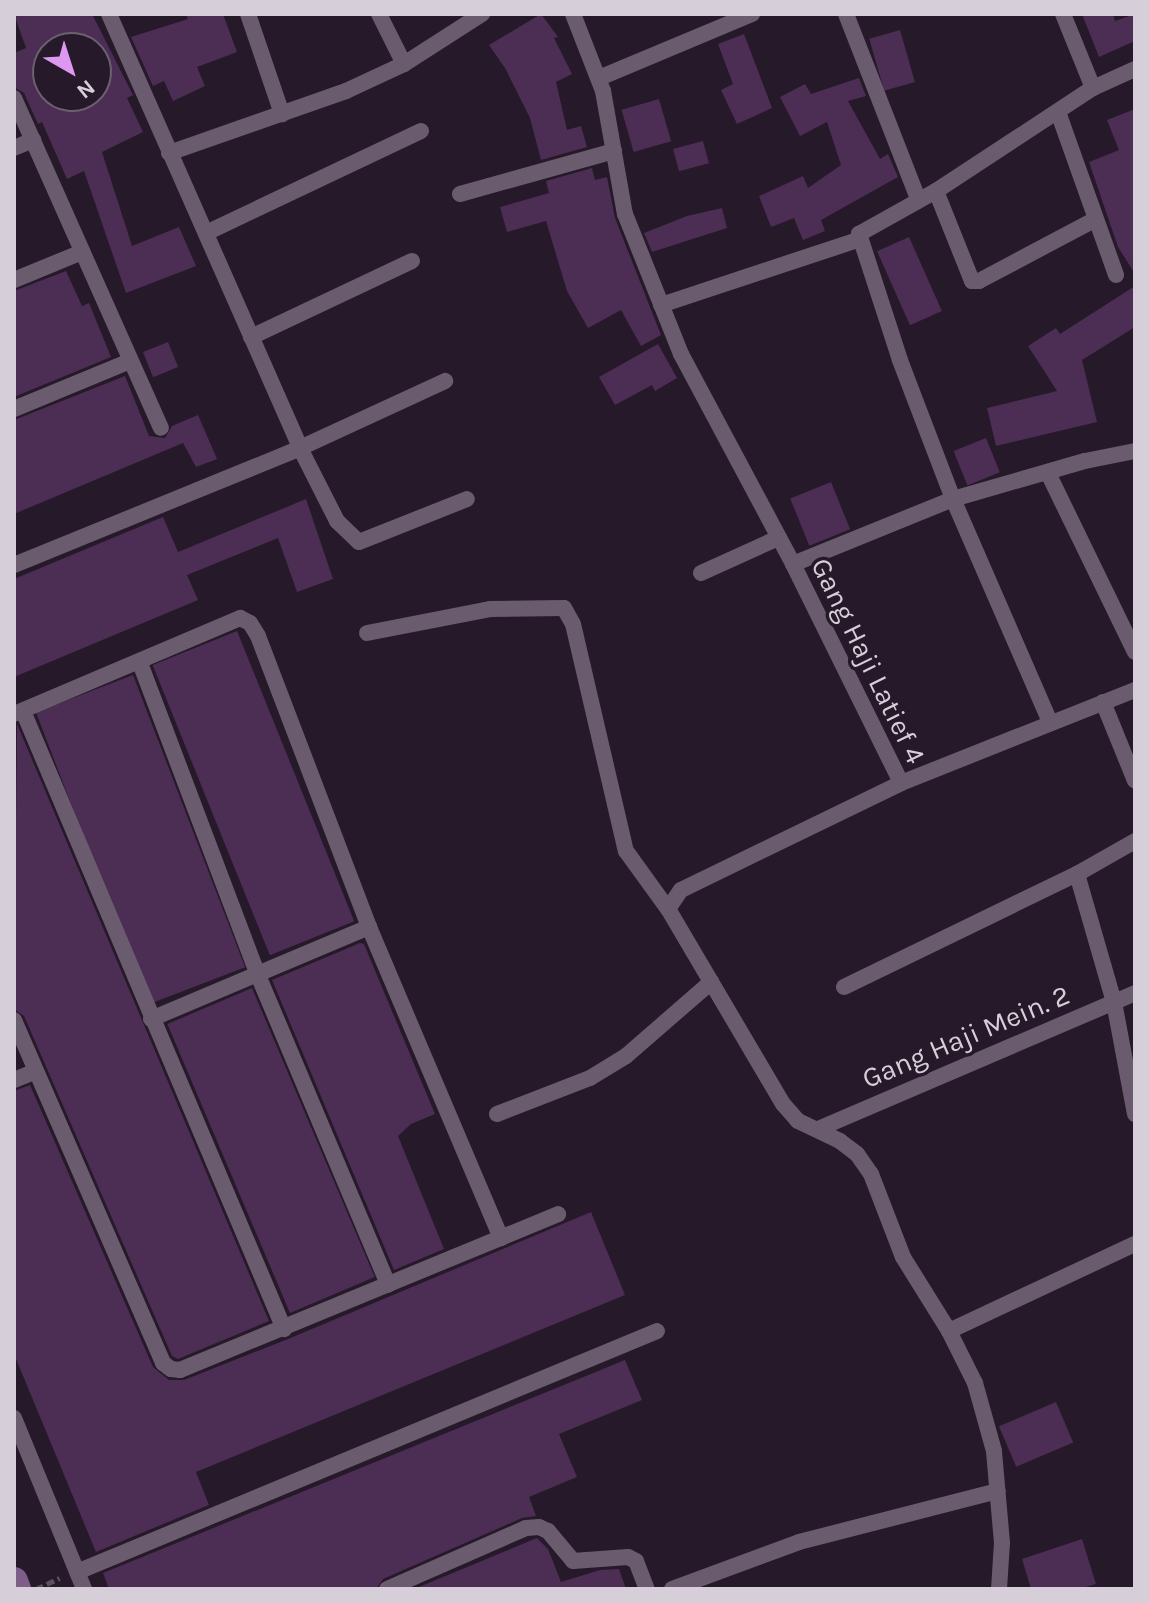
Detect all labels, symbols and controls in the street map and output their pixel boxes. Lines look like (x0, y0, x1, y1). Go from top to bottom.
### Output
north arrow (32, 32, 112, 112)
text: N (72, 74, 100, 104)
street label: Gang Haji Latief 4 (804, 553, 932, 769)
street label: Gang Haji Mein. 2 (857, 978, 1075, 1096)

